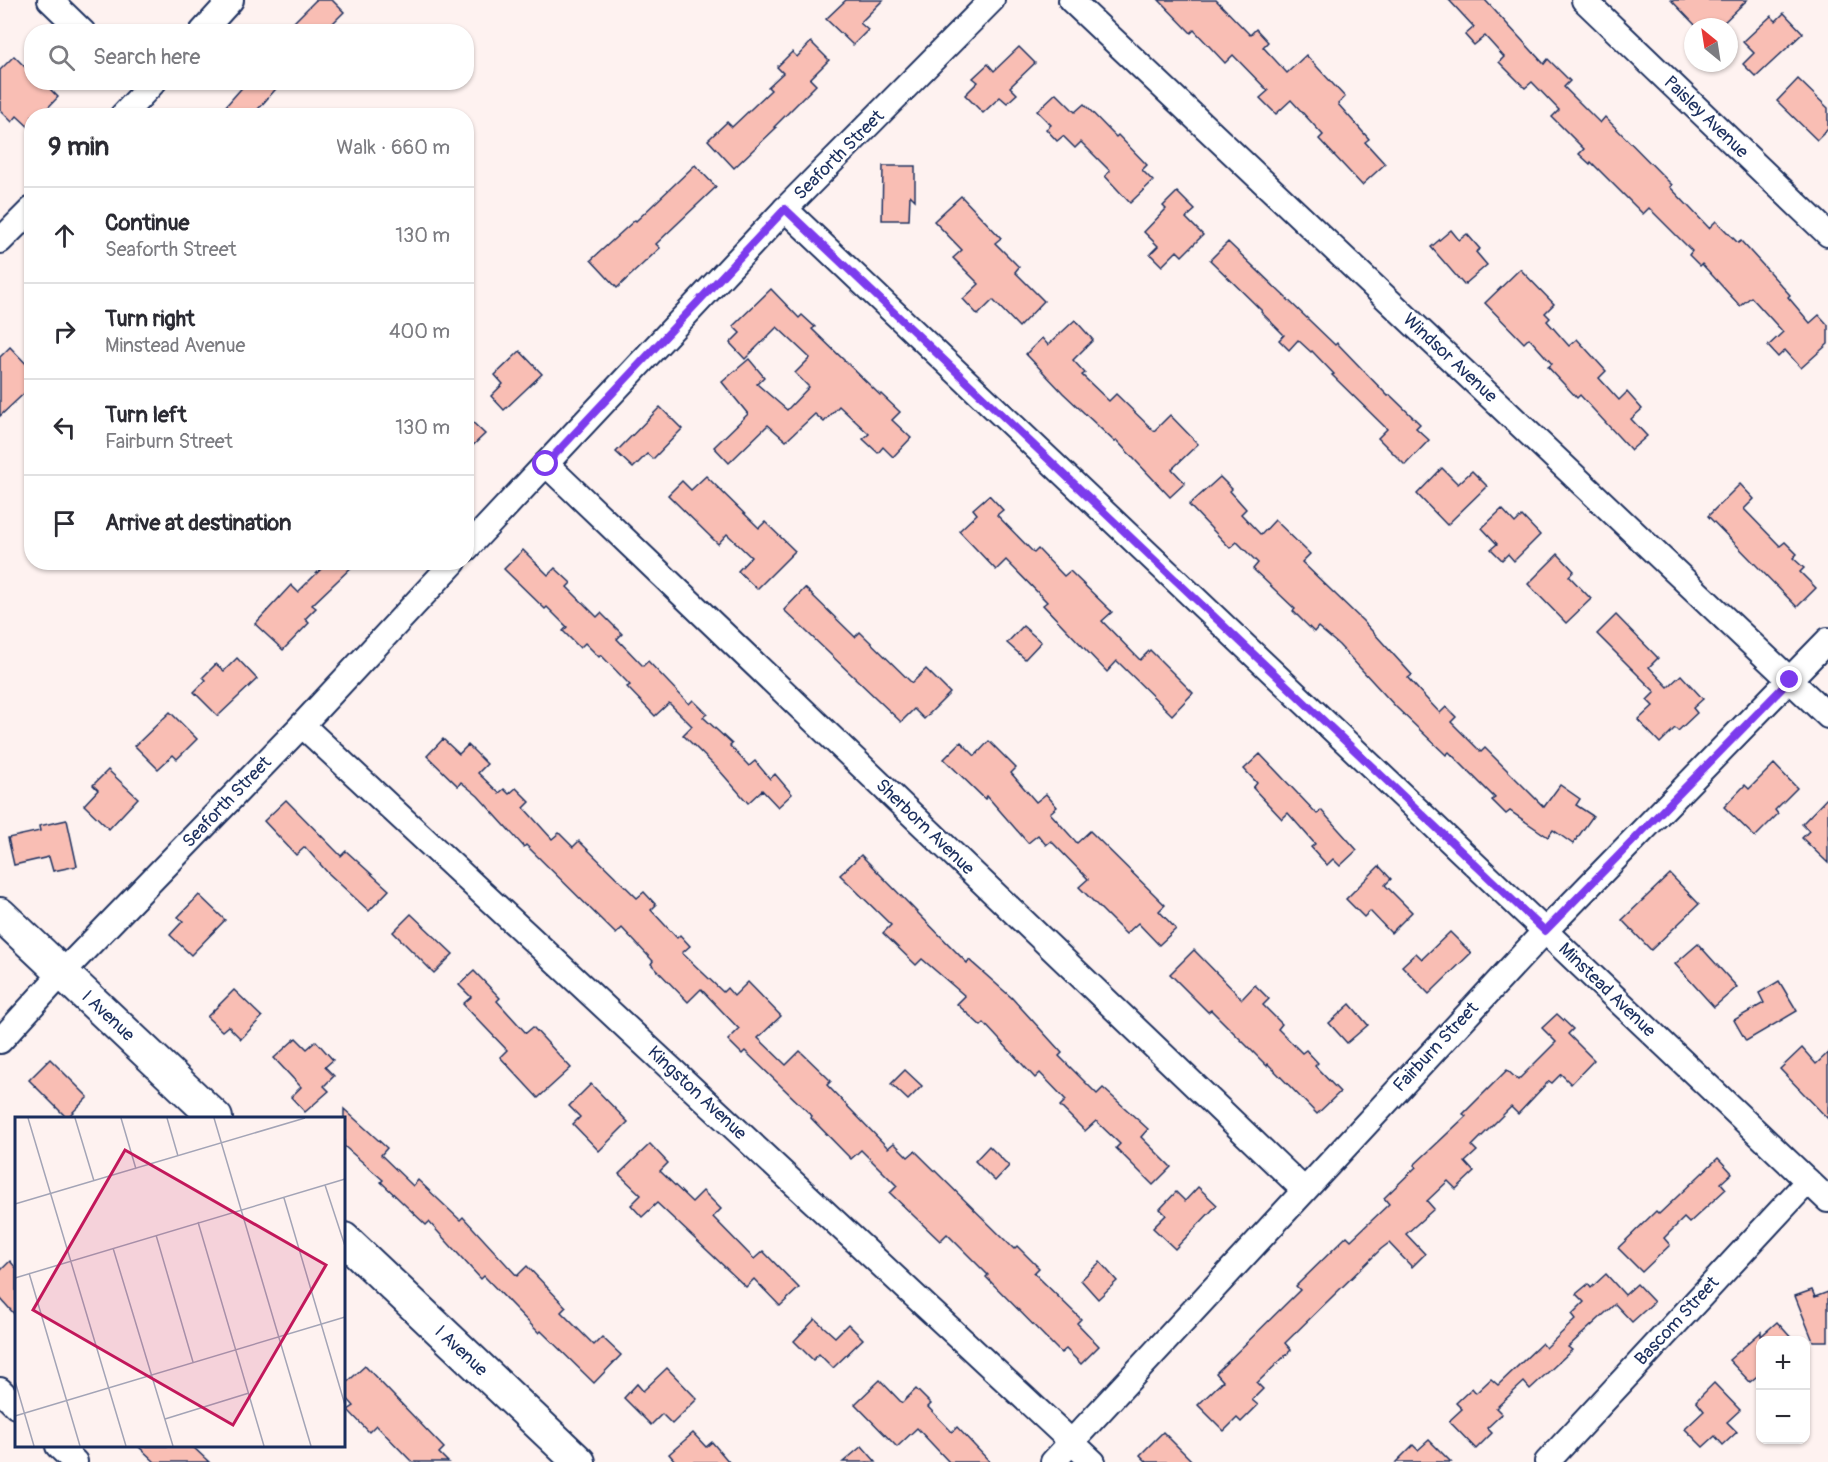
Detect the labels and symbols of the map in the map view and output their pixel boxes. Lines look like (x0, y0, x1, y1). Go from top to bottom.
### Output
north arrow (1684, 18, 1738, 72)
street label: Paisley Avenue (1659, 71, 1753, 163)
street label: Seaforth Street (789, 104, 890, 205)
street label: Windsor Avenue (1398, 308, 1502, 408)
route start (532, 450, 558, 476)
route end (1776, 666, 1802, 692)
street label: Seaforth Street (178, 751, 277, 853)
street label: Sherborn Avenue (871, 774, 979, 880)
street label: Minstead Avenue (1554, 938, 1661, 1042)
street label: I Avenue (77, 986, 139, 1046)
street label: Fairburn Street (1388, 997, 1484, 1097)
street label: Kingston Avenue (643, 1041, 751, 1145)
inset map (15, 1117, 345, 1447)
street label: Bascom Street (1630, 1271, 1725, 1370)
street label: I Avenue (430, 1321, 492, 1381)

